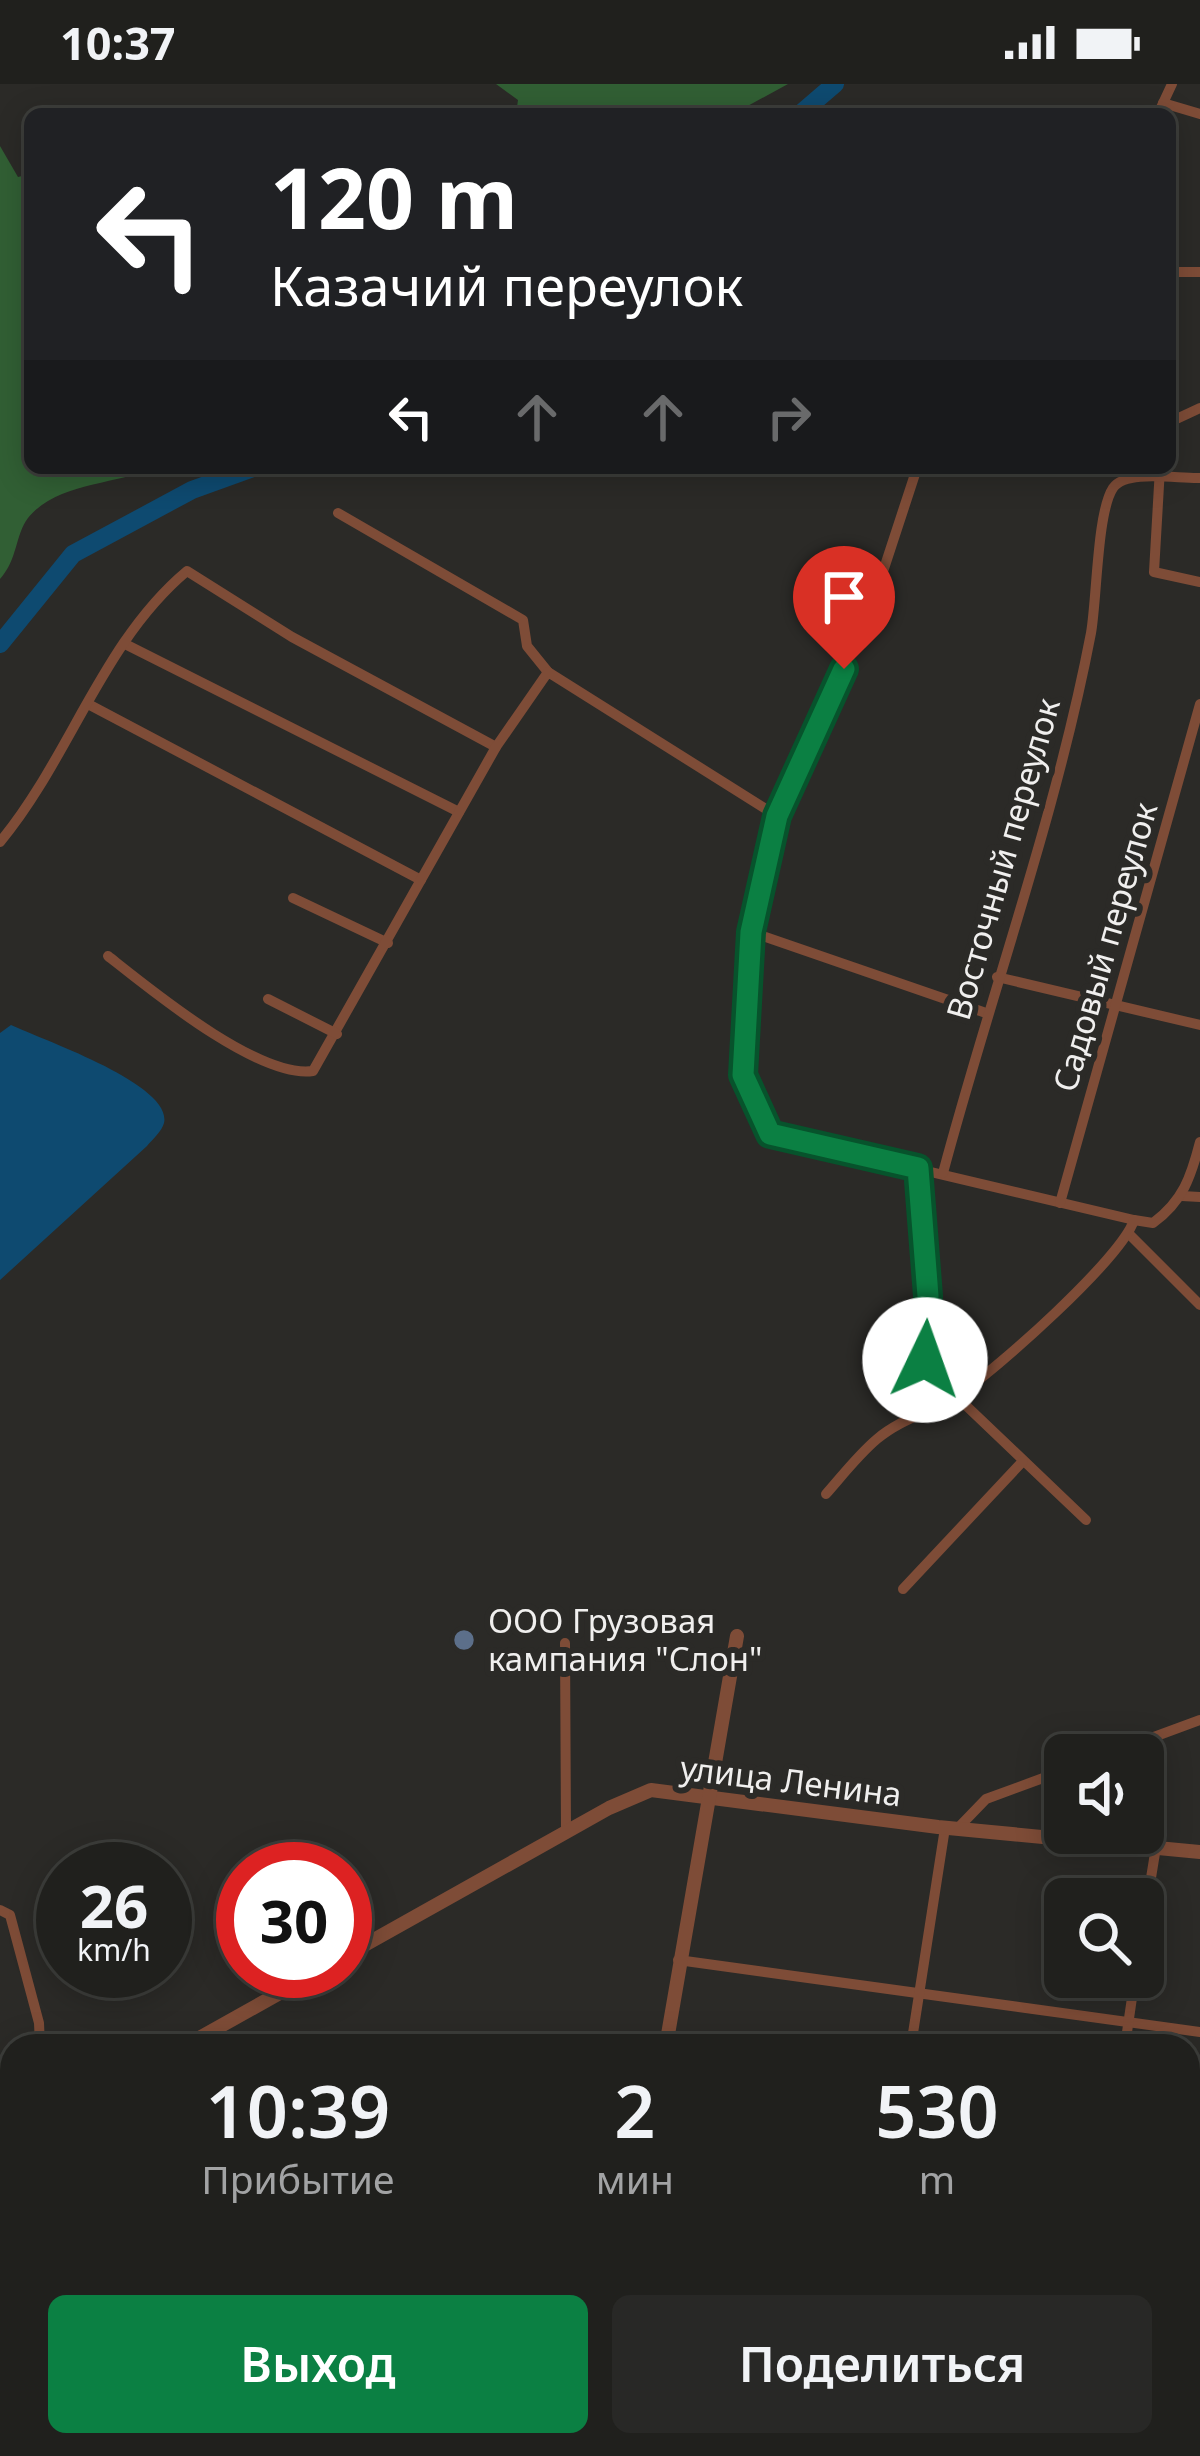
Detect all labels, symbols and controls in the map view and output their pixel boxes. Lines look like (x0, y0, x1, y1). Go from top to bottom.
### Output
text: 10:37 (60, 12, 176, 73)
text: 120 m (270, 139, 518, 254)
icon: left (72, 156, 228, 312)
text: Казачий переулок (270, 248, 743, 322)
icon: left (378, 384, 444, 450)
icon: ahead (504, 384, 570, 450)
icon: ahead (630, 384, 696, 450)
icon: right (756, 384, 822, 450)
pin (793, 546, 895, 669)
icon: arrive (811, 564, 877, 630)
street label: Восточный переулок (935, 692, 1070, 1025)
street label: Садовый переулок (1042, 797, 1167, 1097)
position arrow (862, 1297, 988, 1423)
place label: ООО Грузовая кампания "Слон" (488, 1598, 763, 1681)
marker: ООО Грузовая кампания "Слон" (451, 1627, 477, 1653)
map controls (1044, 1734, 1164, 1998)
button: sound (1044, 1734, 1164, 1854)
street label: улица Ленина (678, 1745, 904, 1816)
speed limit sign: 30 (216, 1842, 372, 1998)
text: 26 (80, 1864, 148, 1946)
button: search (1044, 1878, 1164, 1998)
text: km/h (77, 1929, 151, 1970)
text: 10:39 (206, 2061, 390, 2159)
text: 2 (614, 2061, 655, 2159)
text: 530 (875, 2061, 999, 2159)
text: Прибытие (201, 2152, 395, 2205)
text: мин (596, 2152, 674, 2205)
text: m (919, 2152, 955, 2205)
button: Выход (48, 2295, 588, 2433)
button: Поделиться (612, 2295, 1152, 2433)

